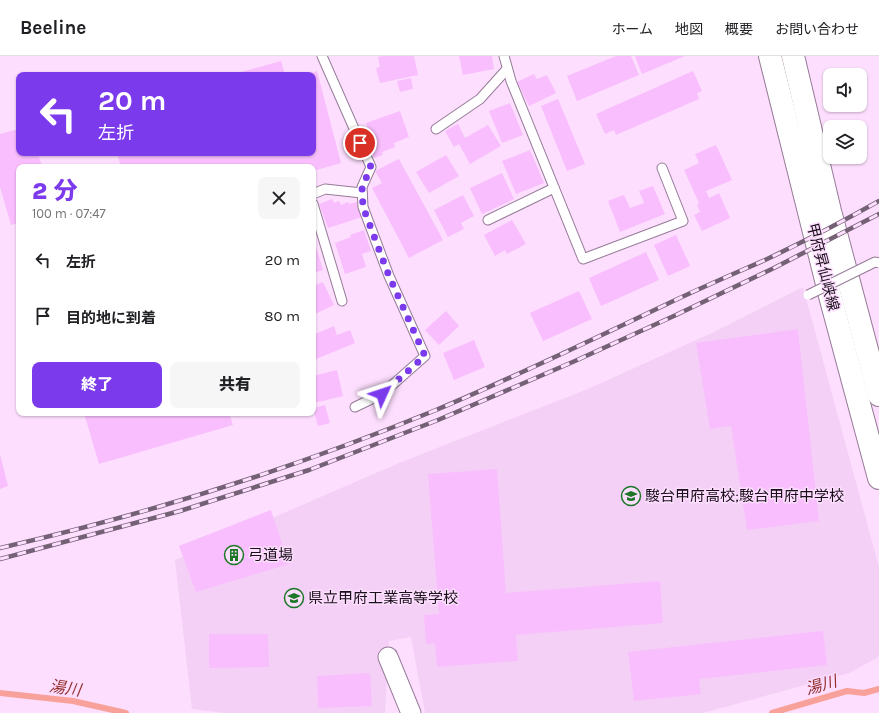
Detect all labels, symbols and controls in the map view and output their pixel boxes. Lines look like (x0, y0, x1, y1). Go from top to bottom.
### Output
text: Beeline (20, 17, 86, 39)
text: ホーム (611, 21, 653, 38)
text: 地図 (675, 21, 703, 38)
text: 概要 (725, 21, 753, 38)
text: お問い合わせ (775, 21, 859, 38)
map controls (823, 68, 867, 164)
button: sound (823, 68, 867, 112)
text: 20 m (98, 84, 166, 117)
icon: left (32, 88, 84, 140)
button: layers (823, 120, 867, 164)
text: 左折 (98, 122, 134, 144)
pin (343, 126, 377, 160)
icon: arrive (349, 132, 371, 154)
text: 2 分 (32, 177, 78, 205)
button: close (258, 177, 300, 219)
text: 100 m · 07:47 (32, 206, 106, 221)
street label: 甲府昇仙峡線 (803, 221, 843, 313)
icon: left (32, 249, 54, 271)
text: 20 m (265, 251, 300, 269)
text: 左折 (66, 253, 96, 271)
icon: arrive (32, 305, 54, 327)
text: 80 m (264, 307, 300, 325)
text: 目的地に到着 (66, 309, 156, 327)
button: 終了 (32, 362, 162, 408)
button: 共有 (170, 362, 300, 408)
position arrow (361, 373, 403, 415)
school or university icon: 駿台甲府高校;駿台甲府中学校 (620, 485, 642, 507)
place label: 駿台甲府高校;駿台甲府中学校 (645, 487, 844, 505)
building icon: 弓道場 (223, 544, 245, 566)
place label: 弓道場 (248, 546, 293, 564)
school or university icon: 県立甲府工業高等学校 (283, 587, 305, 609)
place label: 県立甲府工業高等学校 (308, 589, 458, 607)
water label: 湯川 (803, 671, 841, 699)
water label: 湯川 (48, 676, 84, 700)

